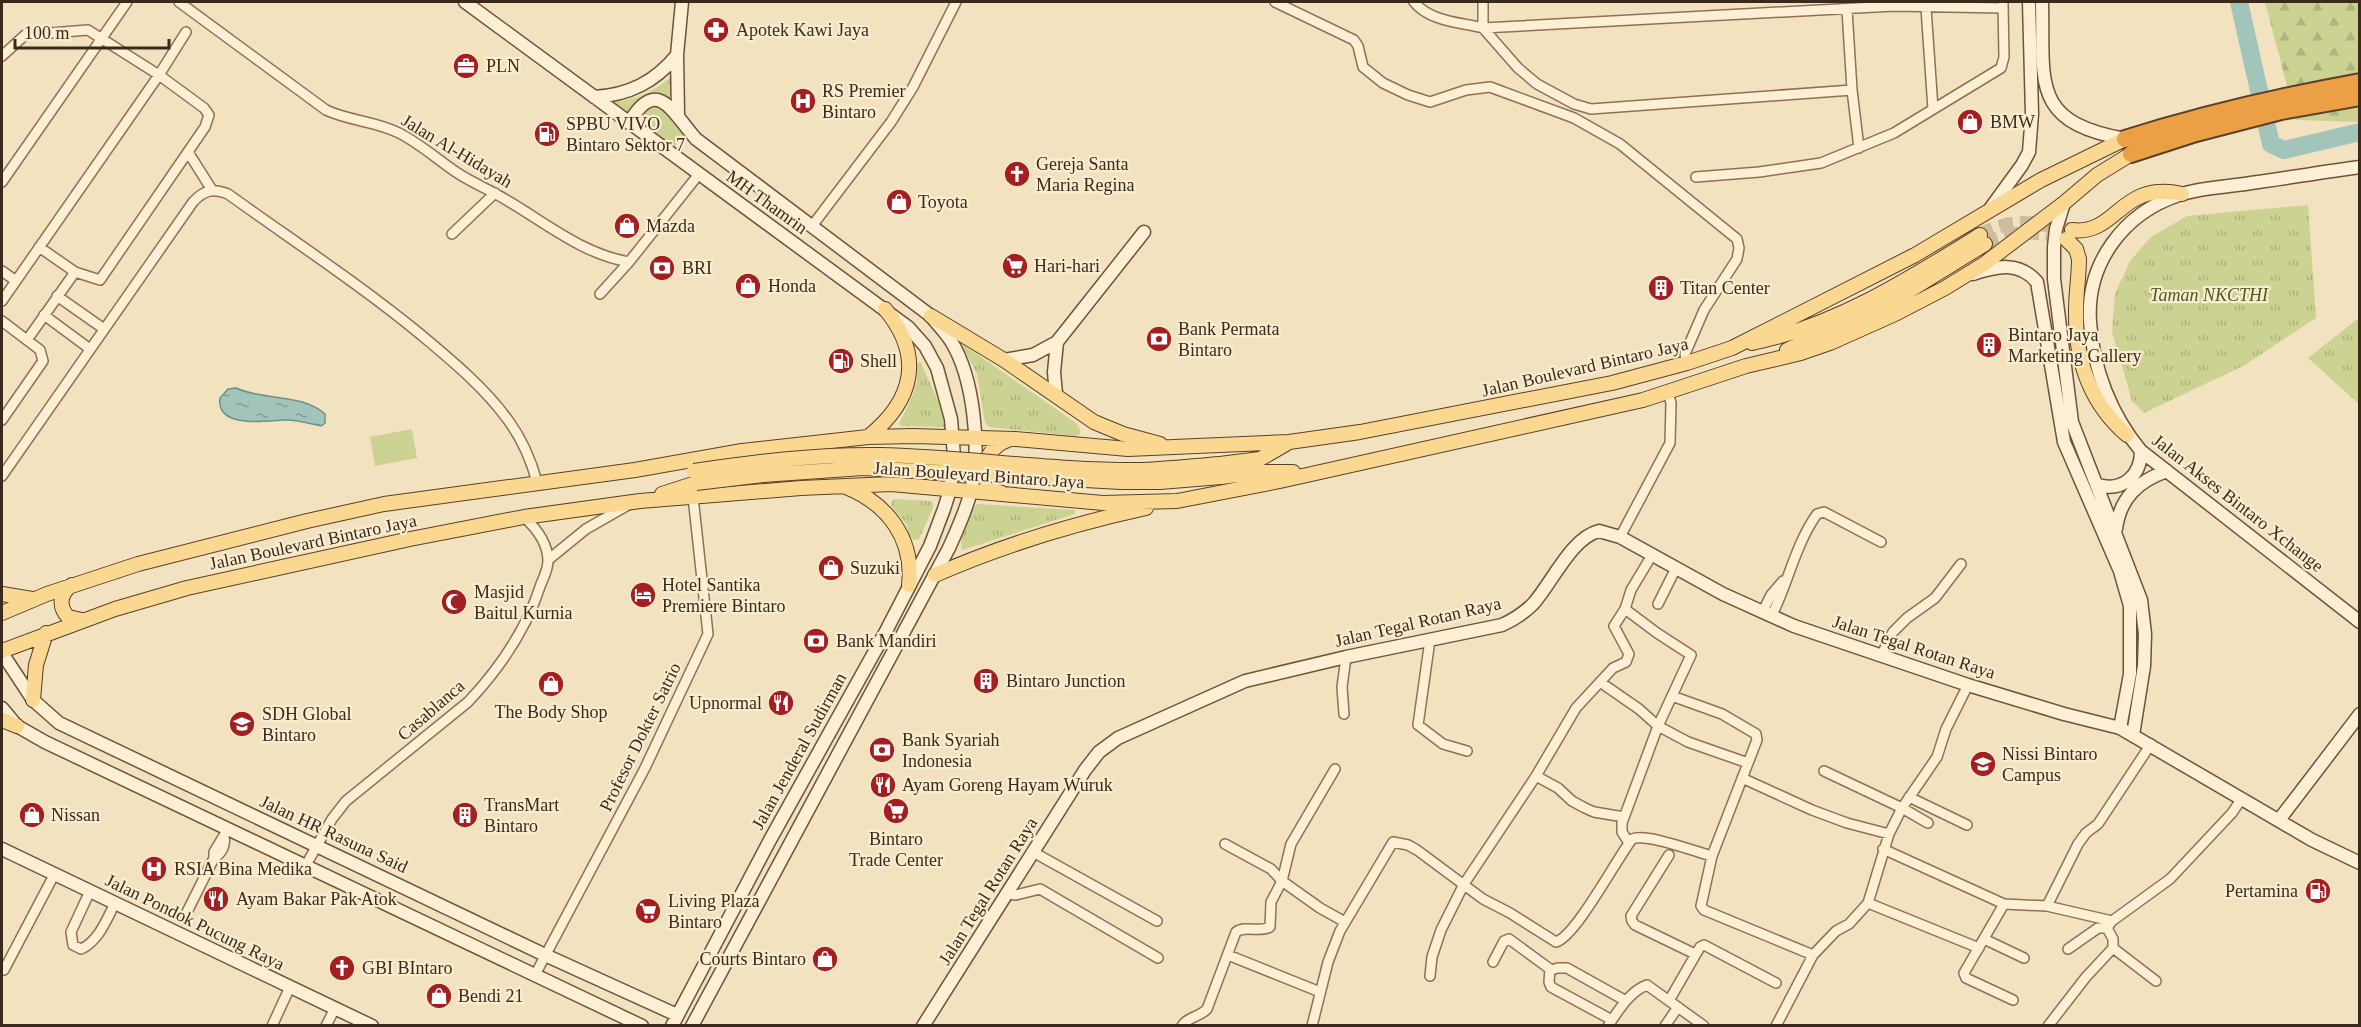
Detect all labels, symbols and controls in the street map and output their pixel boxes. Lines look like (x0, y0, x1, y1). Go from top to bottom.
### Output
scale bar (15, 12, 170, 50)
pharmacy icon: Apotek Kawi Jaya (701, 15, 731, 45)
place label: Apotek Kawi Jaya (736, 20, 869, 40)
text: 100 m (24, 23, 70, 43)
office icon: PLN (451, 51, 481, 81)
place label: PLN (486, 56, 520, 76)
place label: RS Premier Bintaro (822, 81, 906, 122)
hospital icon: RS Premier Bintaro (788, 86, 818, 116)
shop icon: BMW (1955, 107, 1985, 137)
street label: Jalan Al-Hidayah (398, 110, 516, 192)
place label: BMW (1990, 112, 2035, 132)
place label: SPBU VIVO Bintaro Sektor 7 (566, 114, 685, 155)
fuel station icon: SPBU VIVO Bintaro Sektor 7 (532, 119, 562, 149)
place label: Gereja Santa Maria Regina (1036, 154, 1134, 195)
church icon: Gereja Santa Maria Regina (1002, 159, 1032, 189)
street label: MH Thamrin (723, 166, 811, 238)
shop icon: Toyota (884, 187, 914, 217)
place label: Toyota (918, 192, 968, 212)
shop icon: Mazda (612, 211, 642, 241)
place label: Mazda (646, 216, 695, 236)
supermarket icon: Hari-hari (1000, 251, 1030, 281)
bank icon: BRI (647, 253, 677, 283)
place label: Hari-hari (1034, 256, 1100, 276)
place label: BRI (682, 258, 712, 278)
shop icon: Honda (733, 271, 763, 301)
building icon: Titan Center (1646, 273, 1676, 303)
place label: Honda (768, 276, 816, 296)
place label: Titan Center (1680, 278, 1770, 298)
park label: Taman NKCTHI (2150, 285, 2269, 305)
place label: Bank Permata Bintaro (1178, 319, 1279, 360)
bank icon: Bank Permata Bintaro (1144, 324, 1174, 354)
place label: Bintaro Jaya Marketing Gallery (2008, 325, 2141, 366)
building icon: Bintaro Jaya Marketing Gallery (1974, 330, 2004, 360)
street label: Jalan Boulevard Bintaro Jaya (1480, 333, 1690, 401)
fuel station icon: Shell (826, 346, 856, 376)
place label: Shell (860, 351, 897, 371)
street label: Jalan Akses Bintaro Xchange (2149, 430, 2327, 576)
street label: Jalan Boulevard Bintaro Jaya (873, 458, 1085, 492)
street label: Jalan Boulevard Bintaro Jaya (208, 510, 418, 574)
shop icon: Suzuki (816, 553, 846, 583)
place label: Suzuki (850, 558, 900, 578)
place label: Hotel Santika Premiere Bintaro (662, 575, 785, 616)
hotel icon: Hotel Santika Premiere Bintaro (628, 580, 658, 610)
place label: Masjid Baitul Kurnia (474, 582, 572, 623)
mosque icon: Masjid Baitul Kurnia (439, 587, 469, 617)
street label: Jalan Tegal Rotan Raya (1333, 593, 1503, 651)
street label: Jalan Tegal Rotan Raya (1830, 611, 1998, 683)
bank icon: Bank Mandiri (801, 626, 831, 656)
place label: Bank Mandiri (836, 631, 937, 651)
street label: Profesor Dokter Satrio (595, 659, 685, 815)
building icon: Bintaro Junction (971, 666, 1001, 696)
shop icon: The Body Shop (536, 669, 566, 699)
street label: Jalan Jenderal Sudirman (748, 669, 850, 833)
place label: Bintaro Junction (1006, 671, 1126, 691)
street label: Casablanca (394, 676, 468, 744)
restaurant icon: Upnormal (766, 688, 796, 718)
place label: Upnormal (689, 693, 762, 713)
place label: The Body Shop (494, 702, 608, 722)
place label: SDH Global Bintaro (262, 704, 352, 745)
school or university icon: SDH Global Bintaro (227, 709, 257, 739)
place label: Bank Syariah Indonesia (902, 730, 999, 771)
bank icon: Bank Syariah Indonesia (867, 735, 897, 765)
place label: Nissi Bintaro Campus (2002, 744, 2098, 785)
school or university icon: Nissi Bintaro Campus (1968, 749, 1998, 779)
restaurant icon: Ayam Goreng Hayam Wuruk (868, 770, 898, 800)
place label: Ayam Goreng Hayam Wuruk (902, 775, 1113, 795)
street label: Jalan HR Rasuna Said (257, 791, 411, 877)
place label: TransMart Bintaro (484, 795, 559, 836)
supermarket icon: Bintaro Trade Center (881, 796, 911, 826)
shop icon: Nissan (17, 800, 47, 830)
building icon: TransMart Bintaro (450, 800, 480, 830)
place label: Nissan (51, 805, 100, 825)
street label: Jalan Tegal Rotan Raya (935, 814, 1041, 968)
place label: Bintaro Trade Center (849, 829, 943, 870)
hospital icon: RSIA Bina Medika (139, 854, 169, 884)
place label: RSIA Bina Medika (174, 859, 312, 879)
street label: Jalan Pondok Pucung Raya (102, 870, 288, 974)
fuel station icon: Pertamina (2303, 876, 2333, 906)
place label: Pertamina (2225, 881, 2298, 901)
restaurant icon: Ayam Bakar Pak Atok (201, 884, 231, 914)
place label: Ayam Bakar Pak Atok (236, 889, 397, 909)
place label: Living Plaza Bintaro (668, 891, 759, 932)
supermarket icon: Living Plaza Bintaro (633, 896, 663, 926)
shop icon: Courts Bintaro (810, 944, 840, 974)
place label: Courts Bintaro (700, 949, 806, 969)
church icon: GBI BIntaro (327, 953, 357, 983)
place label: GBI BIntaro (362, 958, 452, 978)
shop icon: Bendi 21 (424, 981, 454, 1011)
place label: Bendi 21 (458, 986, 524, 1006)

